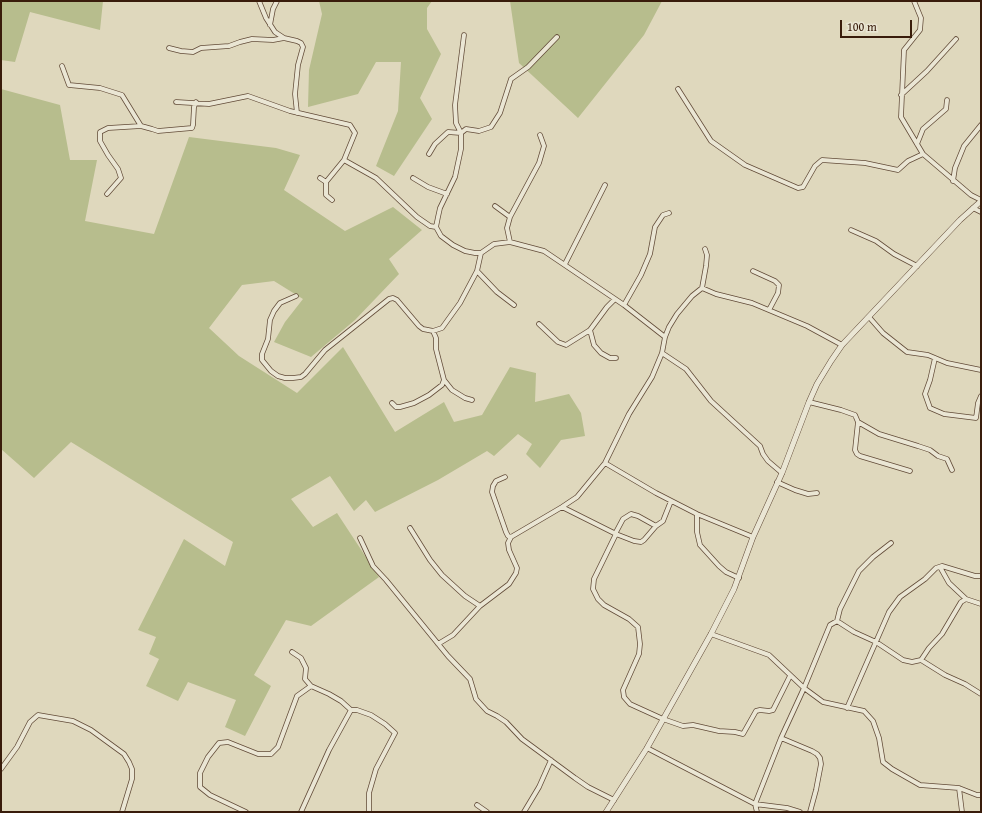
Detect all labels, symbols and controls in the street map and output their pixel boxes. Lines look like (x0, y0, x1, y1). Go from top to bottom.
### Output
scale bar (842, 12, 914, 38)
text: 100 m (847, 18, 877, 35)

